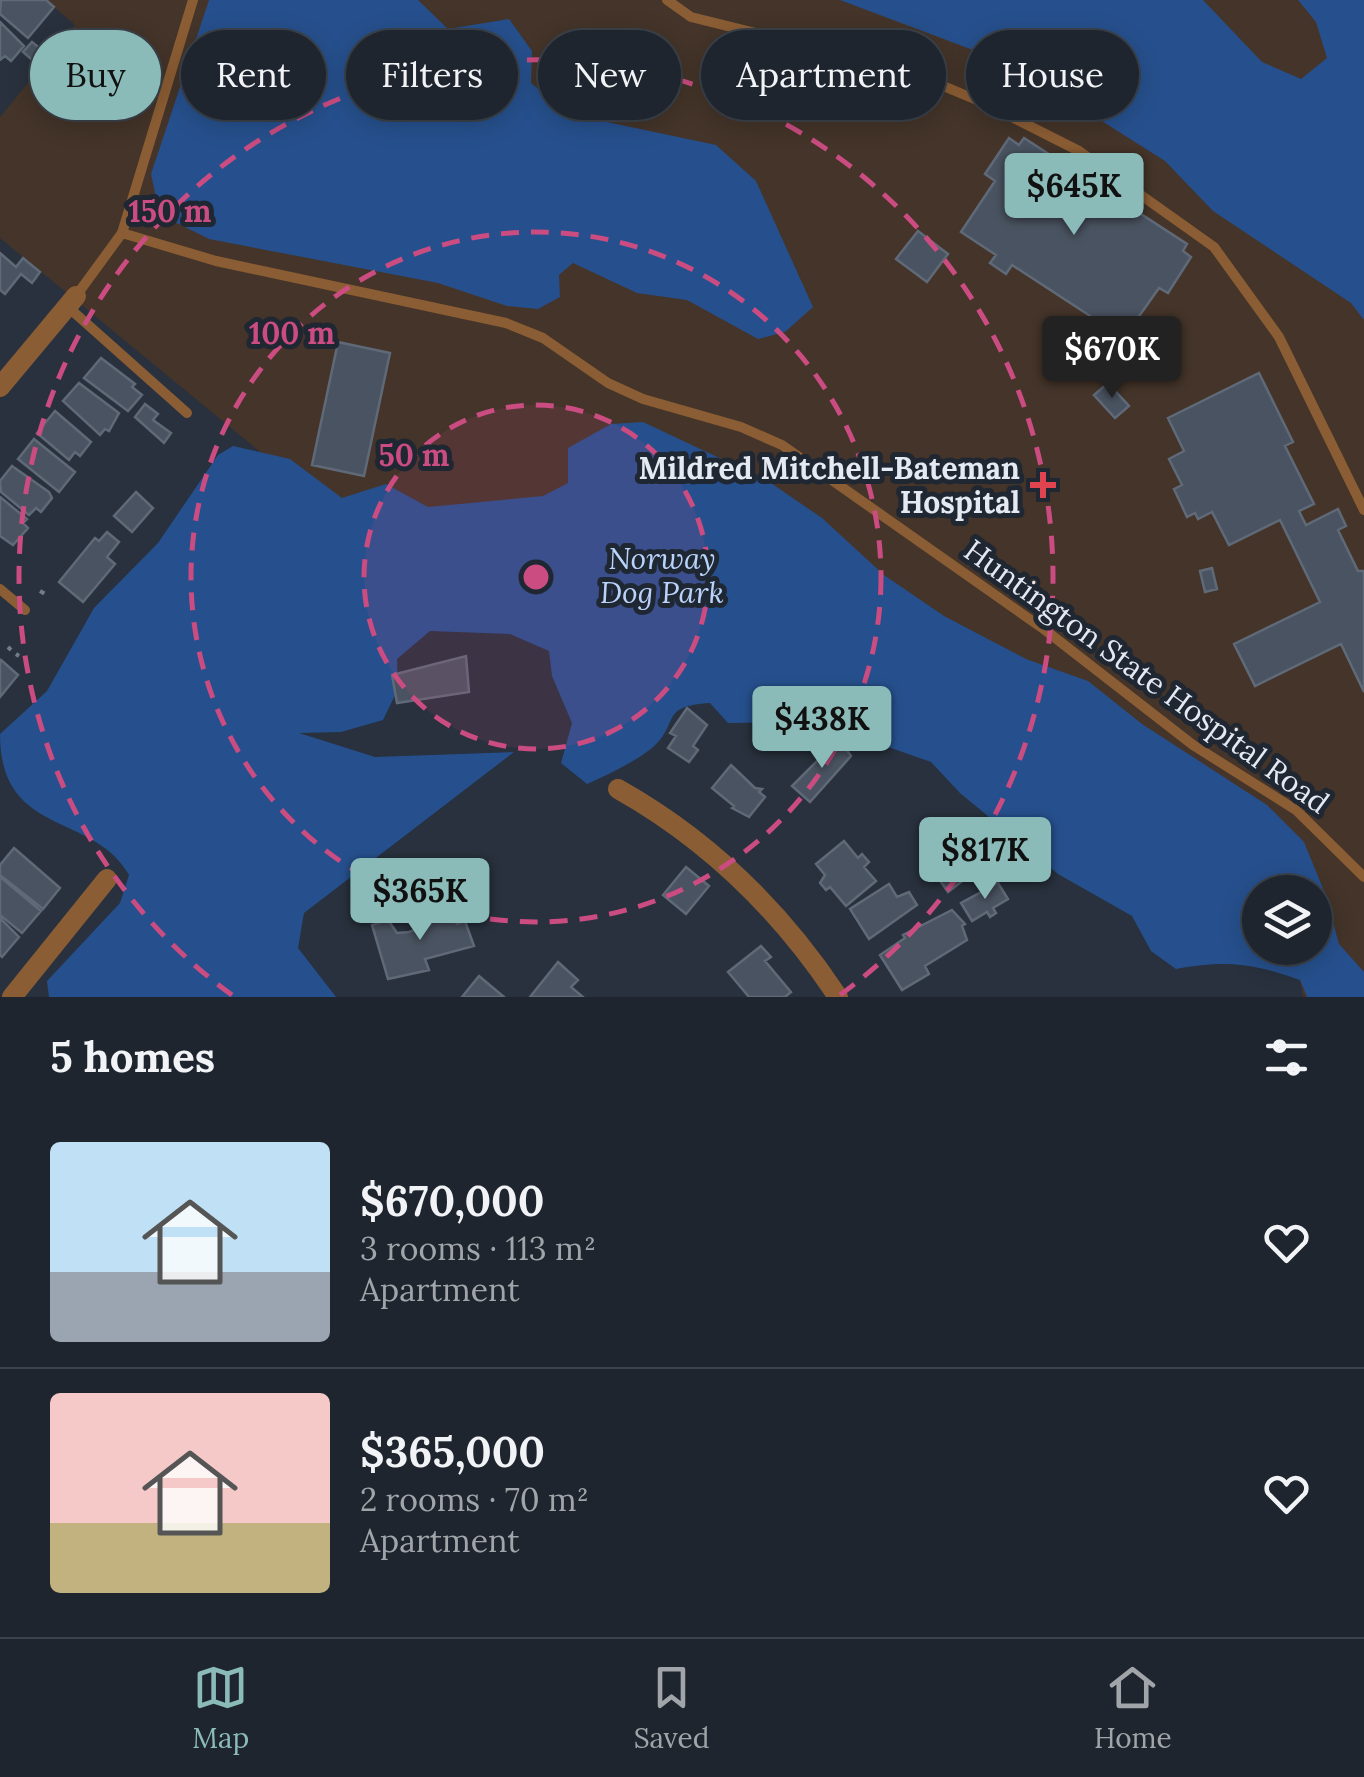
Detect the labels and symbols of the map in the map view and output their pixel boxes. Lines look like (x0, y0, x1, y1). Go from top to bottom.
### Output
pin: $645K (1004, 153, 1144, 238)
text: 150 m (129, 192, 212, 230)
text: 100 m (249, 314, 335, 352)
pin: $670K (1042, 316, 1182, 401)
text: 50 m (379, 436, 450, 474)
place label: Mildred Mitchell-Bateman Hospital (638, 449, 1020, 521)
marker: Mildred Mitchell-Bateman Hospital (1030, 472, 1056, 498)
street label: Huntington State Hospital Road (956, 531, 1337, 822)
park label: Norway Dog Park (600, 539, 724, 611)
centre of rings (518, 559, 554, 595)
pin: $438K (752, 686, 892, 771)
pin: $817K (915, 817, 1055, 902)
pin: $365K (350, 858, 490, 943)

